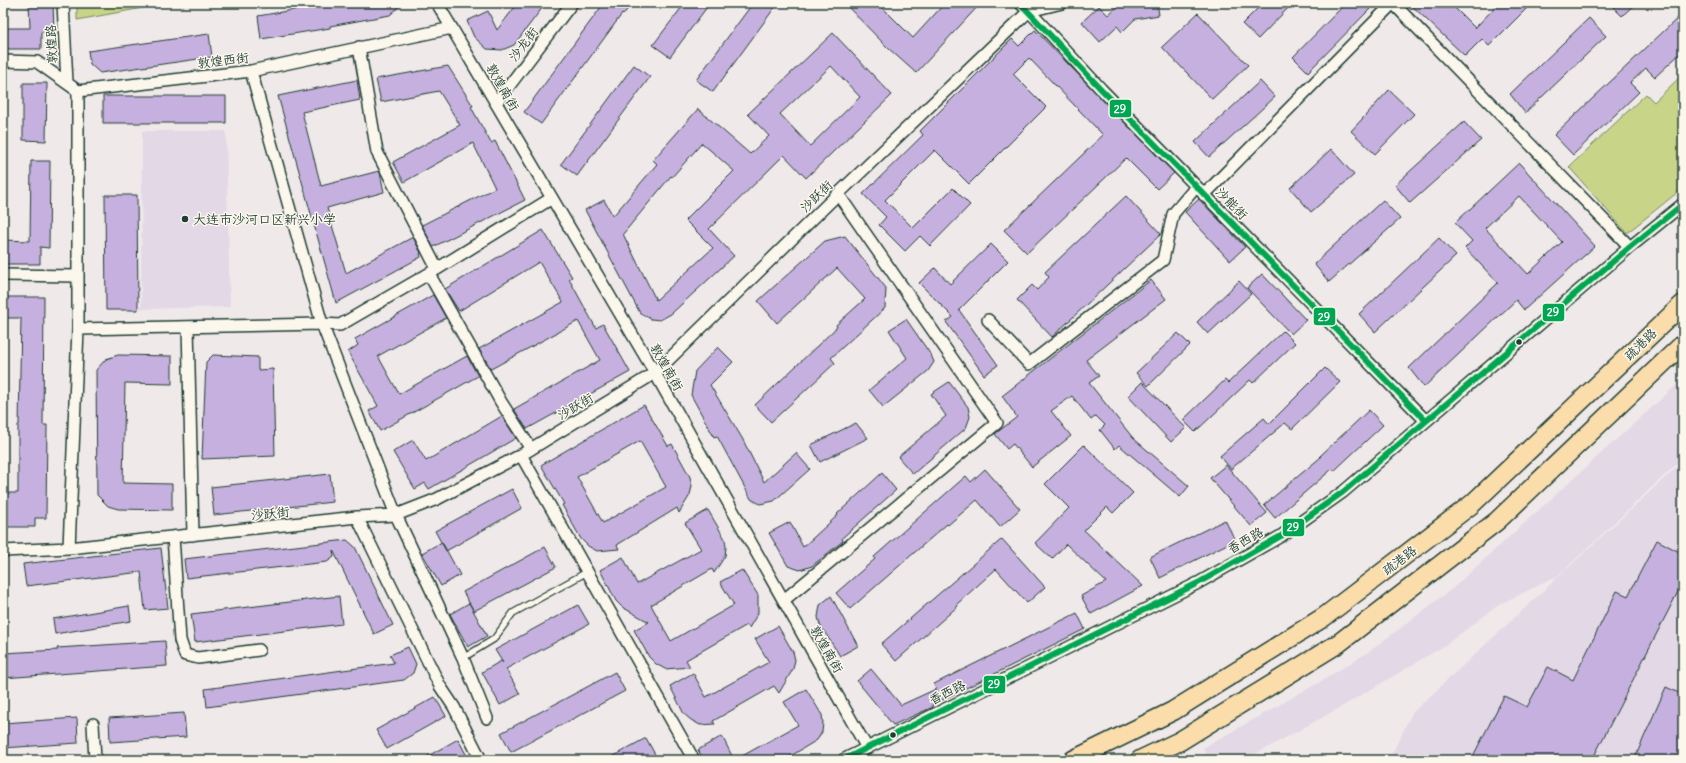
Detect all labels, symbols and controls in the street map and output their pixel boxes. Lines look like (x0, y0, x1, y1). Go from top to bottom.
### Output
street label: 敦煌路 (42, 24, 61, 64)
street label: 沙龙街 (505, 24, 542, 65)
street label: 敦煌西街 (196, 49, 250, 72)
street label: 敦煌南街 (482, 60, 523, 114)
line badge: 29 (1109, 99, 1132, 118)
text: 29 (1114, 102, 1126, 116)
street label: 沙跃街 (796, 177, 836, 216)
street label: 沙能街 (1212, 183, 1251, 223)
place label: 大连市沙河口区新兴小学 (193, 211, 336, 228)
marker: 大连市沙河口区新兴小学 (180, 214, 190, 224)
line badge: 29 (1542, 303, 1565, 322)
text: 29 (1547, 305, 1559, 319)
line badge: 29 (1313, 307, 1336, 326)
text: 29 (1318, 310, 1330, 324)
street label: 疏港路 (1620, 325, 1660, 364)
unlabelled marker (1514, 337, 1524, 347)
street label: 敦煌南街 (646, 340, 687, 394)
street label: 沙跃街 (554, 389, 596, 424)
street label: 沙跃街 (250, 503, 290, 524)
line badge: 29 (1282, 518, 1305, 537)
text: 29 (1287, 520, 1299, 534)
street label: 香西路 (1224, 523, 1266, 558)
street label: 疏港路 (1379, 542, 1420, 579)
street label: 敦煌南街 (806, 622, 847, 676)
line badge: 29 (983, 675, 1006, 694)
street label: 香西路 (926, 676, 968, 709)
text: 29 (988, 677, 1000, 691)
unlabelled marker (888, 730, 898, 740)

